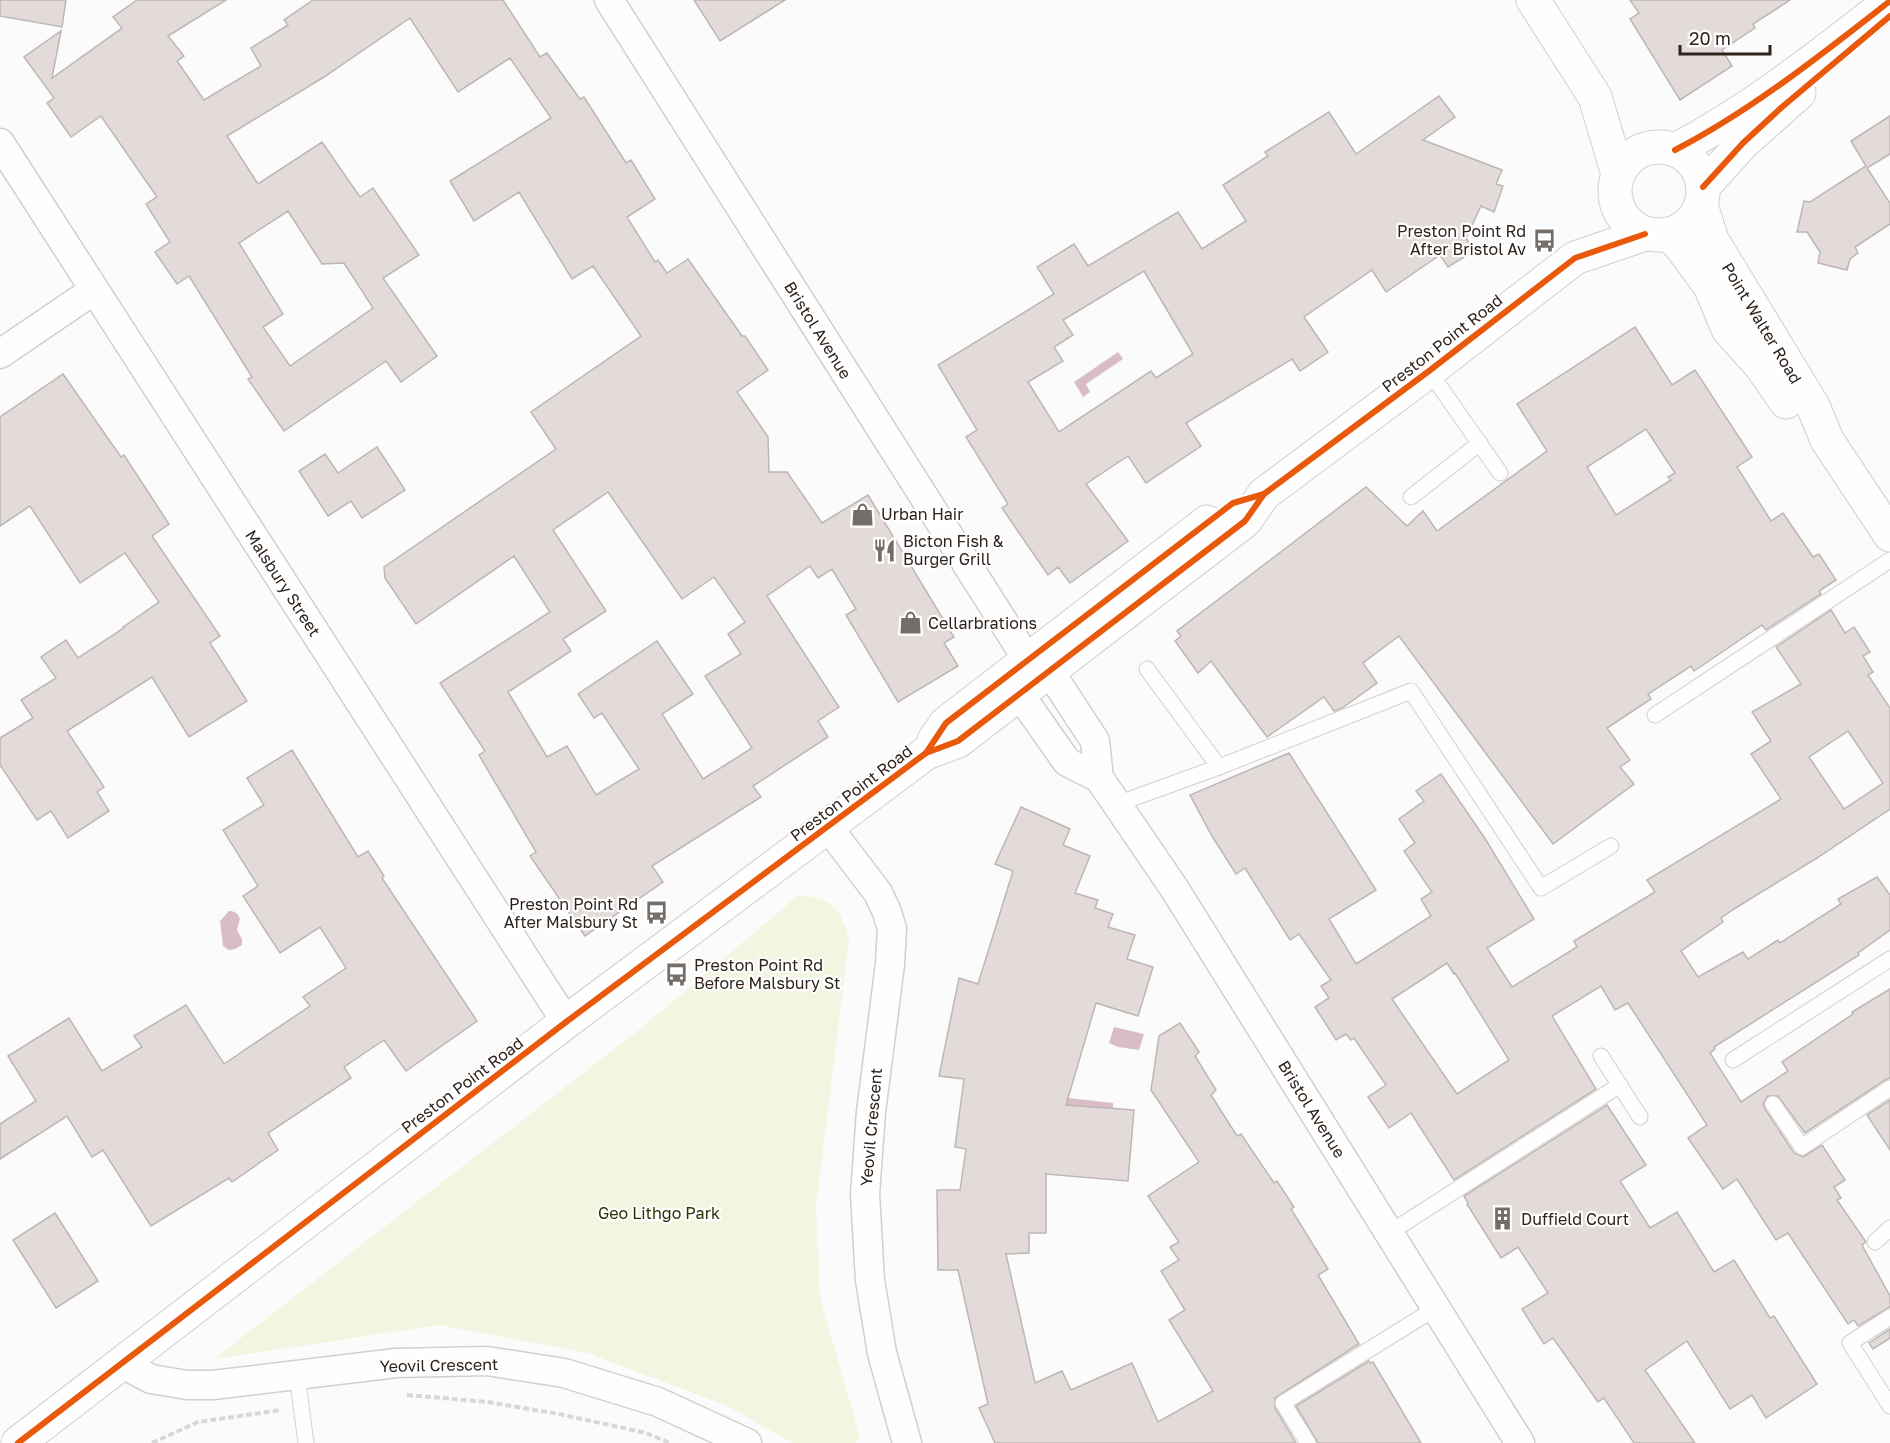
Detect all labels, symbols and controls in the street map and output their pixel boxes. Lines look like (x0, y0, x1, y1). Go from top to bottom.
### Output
scale bar (1680, 18, 1770, 56)
text: 20 m (1689, 27, 1731, 49)
place label: Preston Point Rd After Bristol Av (1397, 221, 1526, 259)
bus stop icon: Preston Point Rd After Bristol Av (1531, 227, 1557, 253)
street label: Point Walter Road (1718, 259, 1806, 387)
street label: Bristol Avenue (780, 277, 856, 383)
street label: Preston Point Road (1378, 290, 1506, 396)
shop icon: Urban Hair (850, 501, 876, 527)
place label: Urban Hair (881, 504, 963, 524)
street label: Malsbury Street (241, 526, 325, 640)
place label: Bicton Fish & Burger Grill (903, 531, 1004, 569)
restaurant icon: Bicton Fish & Burger Grill (872, 537, 898, 563)
shop icon: Cellarbrations (897, 610, 923, 636)
place label: Cellarbrations (928, 613, 1037, 633)
street label: Preston Point Road (786, 741, 916, 845)
place label: Preston Point Rd After Malsbury St (504, 894, 638, 932)
bus stop icon: Preston Point Rd After Malsbury St (643, 900, 669, 926)
place label: Preston Point Rd Before Malsbury St (694, 955, 840, 993)
bus stop icon: Preston Point Rd Before Malsbury St (663, 961, 689, 987)
street label: Preston Point Road (397, 1033, 527, 1137)
street label: Bristol Avenue (1274, 1056, 1350, 1162)
street label: Yeovil Crescent (856, 1067, 886, 1187)
park label: Geo Lithgo Park (598, 1203, 720, 1223)
building icon: Duffield Court (1490, 1206, 1516, 1232)
place label: Duffield Court (1521, 1209, 1629, 1229)
street label: Yeovil Crescent (379, 1354, 499, 1376)

